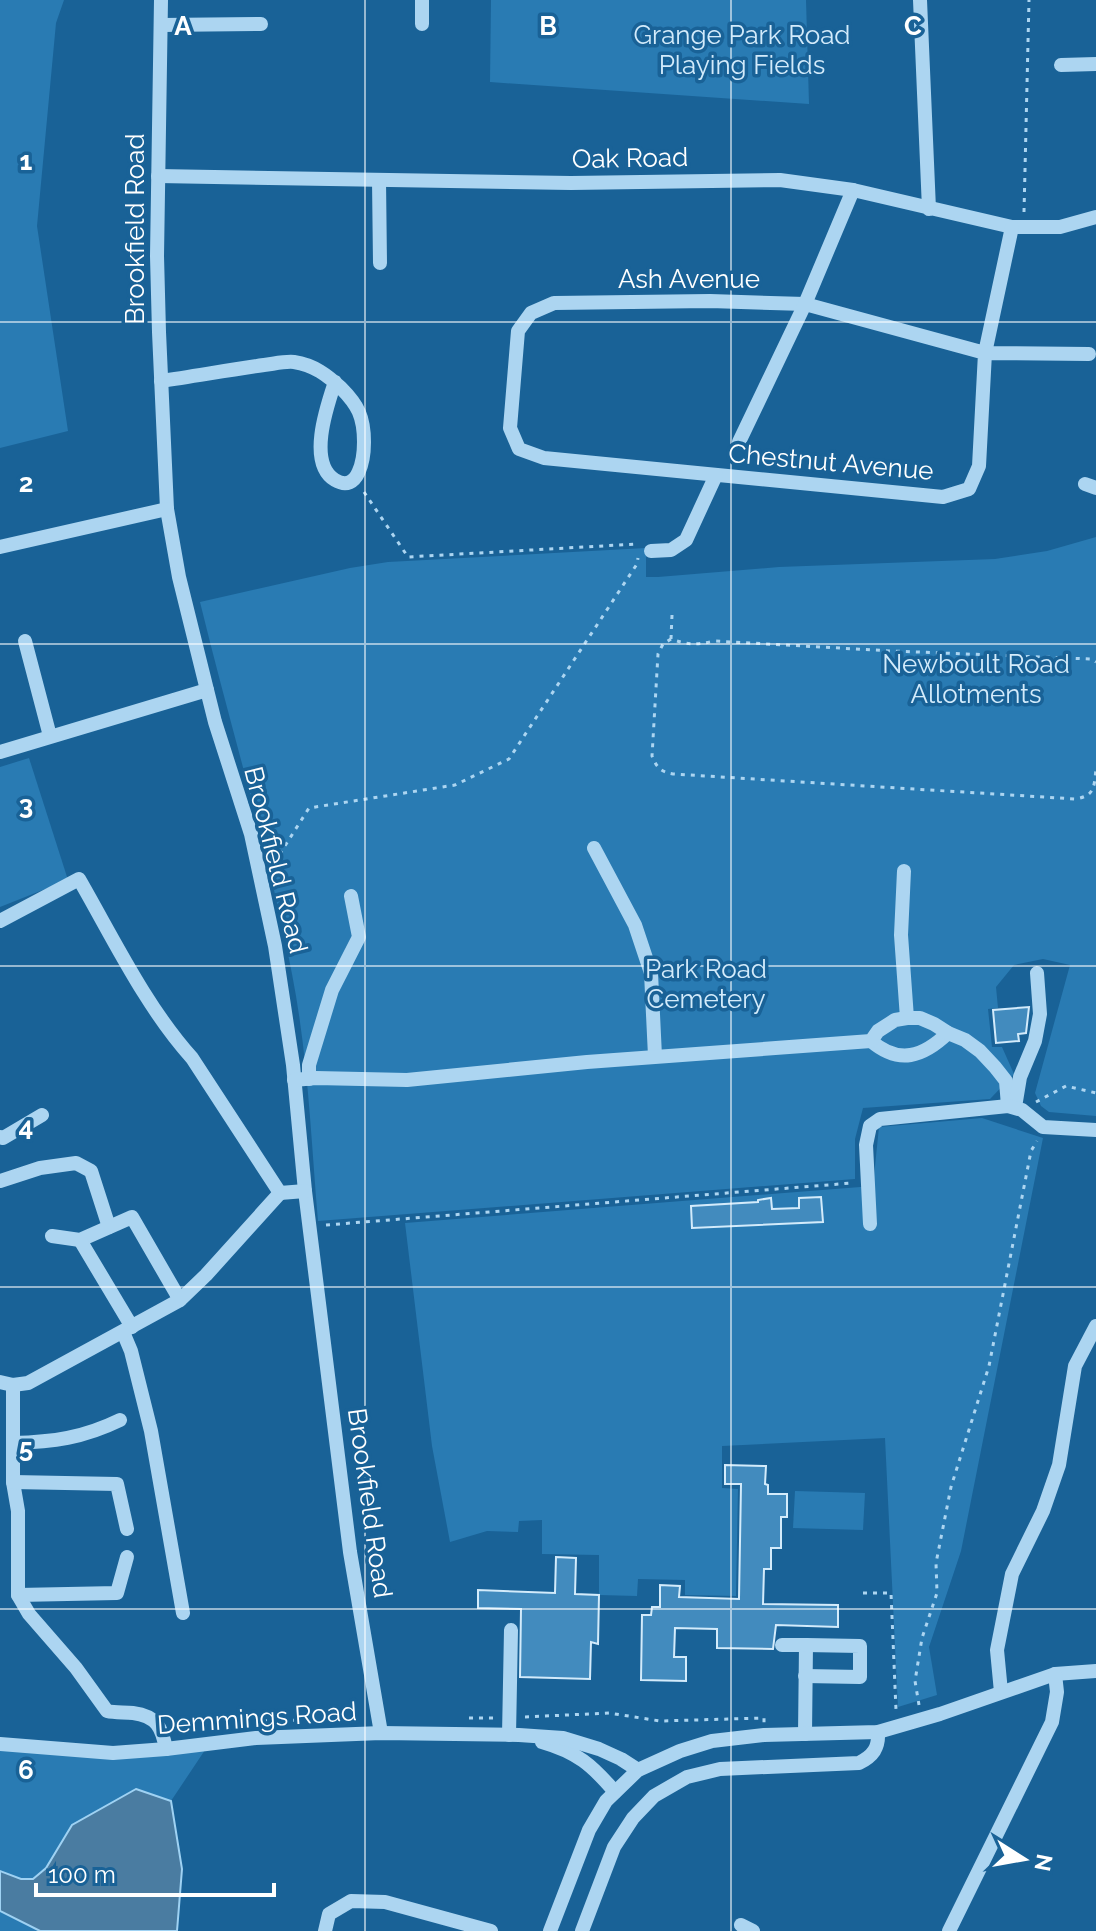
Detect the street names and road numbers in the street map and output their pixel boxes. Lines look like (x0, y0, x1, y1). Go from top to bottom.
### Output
street label: Brookfield Road (120, 133, 150, 325)
street label: Oak Road (572, 142, 688, 174)
street label: Ash Avenue (618, 264, 760, 294)
street label: Chestnut Avenue (727, 438, 935, 486)
street label: Brookfield Road (238, 764, 314, 956)
street label: Brookfield Road (342, 1406, 398, 1600)
street label: Demmings Road (156, 1696, 358, 1740)

